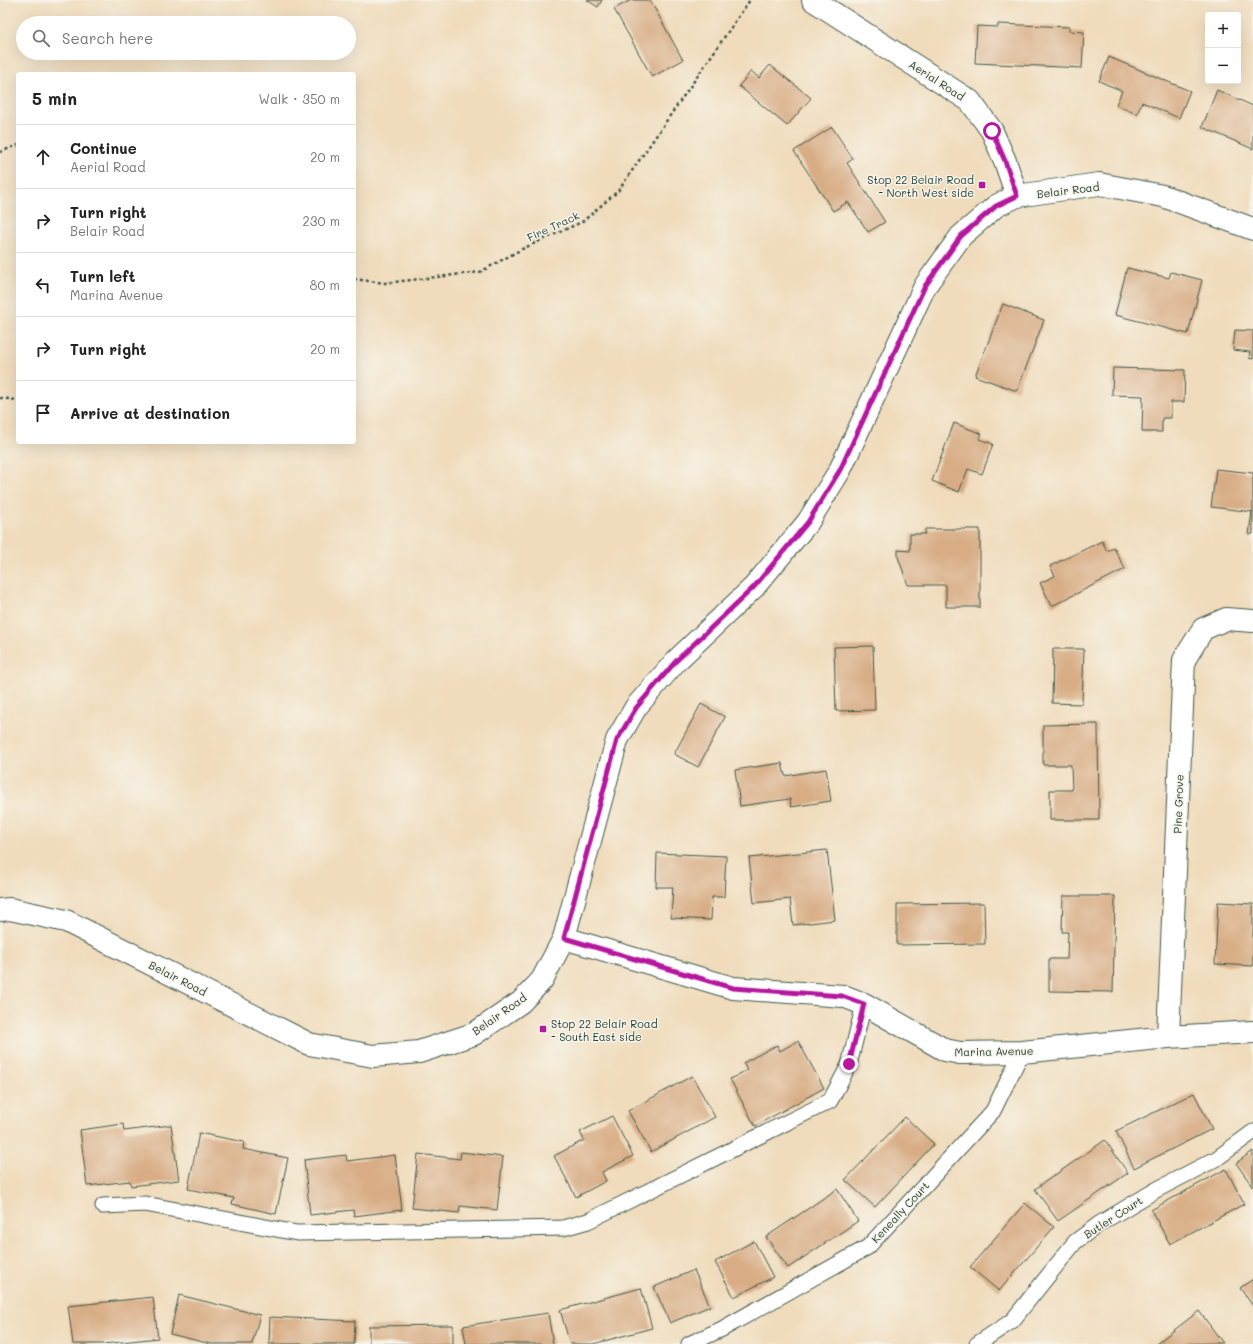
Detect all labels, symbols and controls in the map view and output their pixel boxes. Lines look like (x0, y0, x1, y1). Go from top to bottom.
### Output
map controls (1205, 12, 1241, 84)
button: + (1205, 12, 1241, 48)
search box (16, 16, 356, 60)
icon: search (30, 27, 52, 49)
text: Search here (62, 28, 153, 48)
button: − (1205, 48, 1241, 84)
street label: Aerial Road (906, 56, 968, 104)
text: 5 min (32, 87, 77, 109)
text: Walk · 350 m (259, 90, 340, 107)
route start (983, 122, 1001, 140)
text: Continue (70, 138, 137, 158)
icon: ahead (32, 146, 54, 168)
text: 20 m (310, 148, 340, 165)
text: Aerial Road (70, 158, 145, 175)
place label: Stop 22 Belair Road - North West side (867, 172, 974, 200)
street label: Belair Road (1036, 179, 1100, 201)
marker: Stop 22 Belair Road - North West side (977, 180, 987, 190)
text: Turn right (70, 202, 147, 222)
street label: Fire Track (524, 207, 582, 245)
icon: right (32, 210, 54, 232)
text: 230 m (303, 212, 340, 229)
text: Belair Road (70, 222, 145, 239)
text: Turn left (70, 266, 135, 286)
icon: left (32, 274, 54, 296)
text: 80 m (310, 276, 340, 293)
text: Marina Avenue (70, 286, 163, 303)
icon: right (32, 338, 54, 360)
text: Turn right (70, 339, 147, 359)
text: 20 m (310, 340, 340, 357)
icon: arrive (32, 402, 54, 424)
text: Arrive at destination (70, 403, 230, 423)
street label: Pine Grove (1169, 774, 1187, 834)
street label: Belair Road (146, 957, 210, 999)
street label: Belair Road (469, 990, 529, 1038)
place label: Stop 22 Belair Road - South East side (551, 1016, 658, 1044)
marker: Stop 22 Belair Road - South East side (538, 1024, 548, 1034)
street label: Marina Avenue (954, 1043, 1034, 1059)
route end (840, 1055, 858, 1073)
street label: Keneally Court (868, 1178, 932, 1246)
street label: Butler Court (1081, 1192, 1145, 1242)

